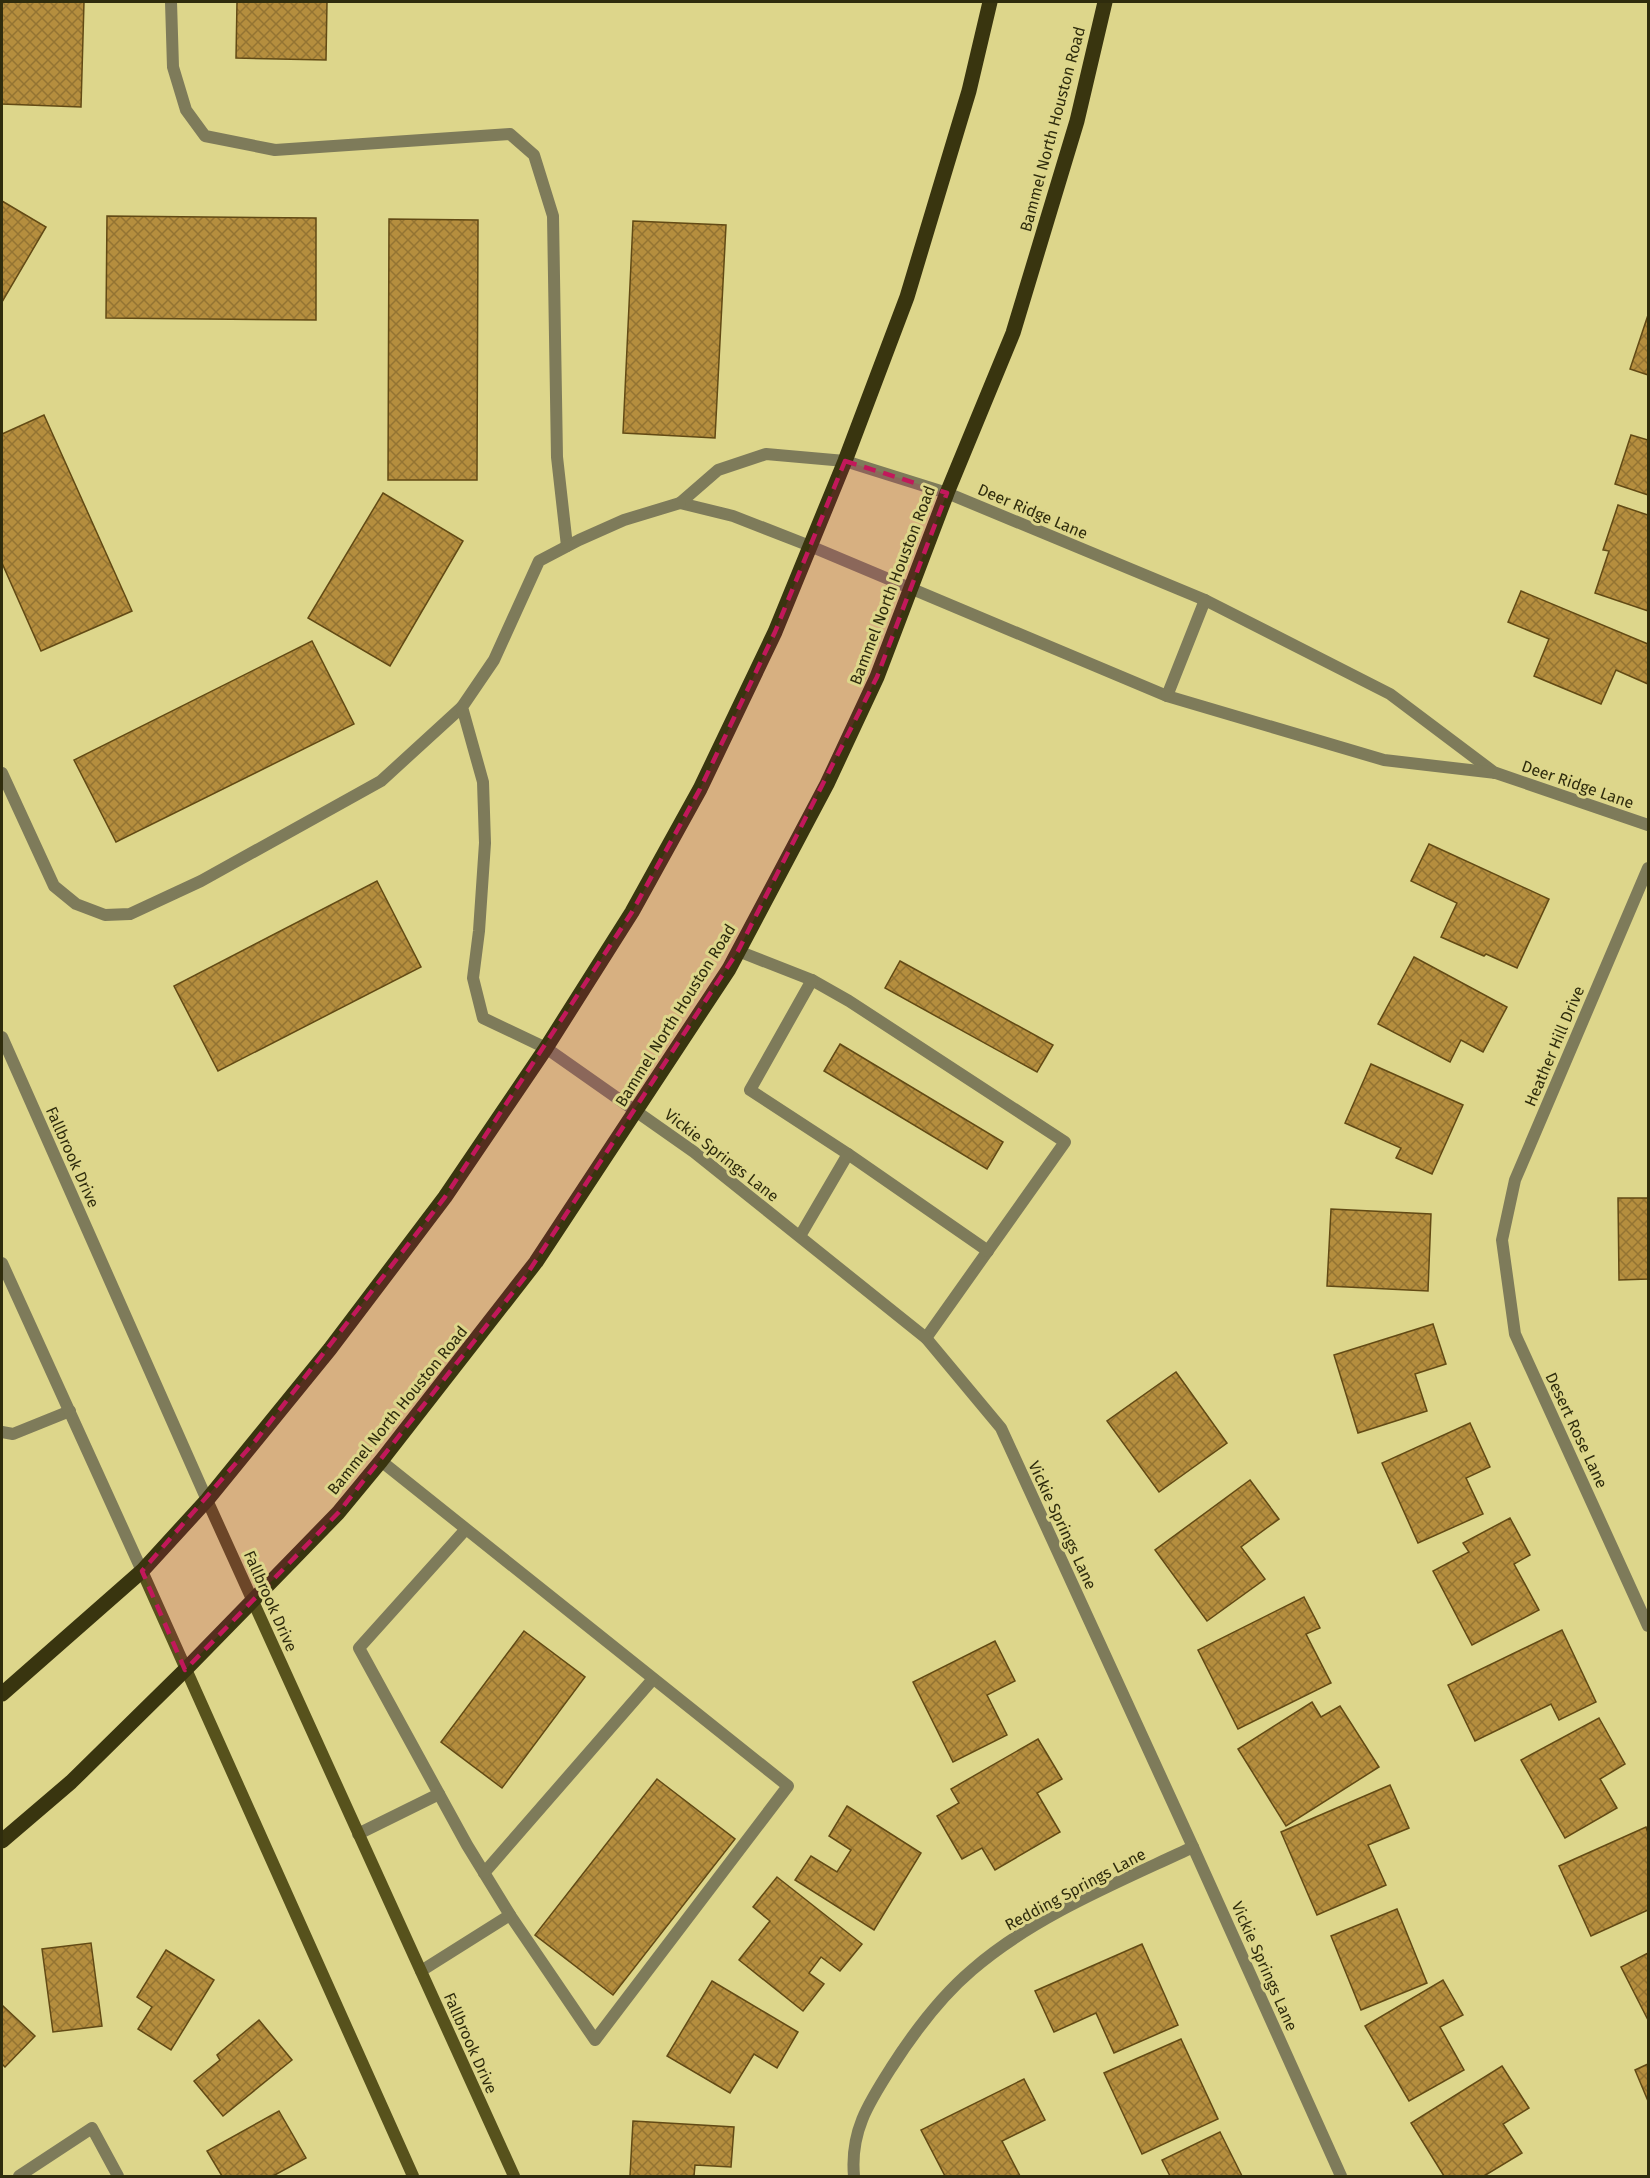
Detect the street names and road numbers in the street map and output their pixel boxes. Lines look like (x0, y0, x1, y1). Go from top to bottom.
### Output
street label: Bammel North Houston Road (1016, 24, 1089, 234)
street label: Deer Ridge Lane (975, 480, 1091, 543)
street label: Bammel North Houston Road (846, 483, 939, 687)
street label: Deer Ridge Lane (1519, 756, 1637, 813)
street label: Bammel North Houston Road (611, 920, 740, 1110)
street label: Heather Hill Drive (1521, 983, 1588, 1109)
street label: Fallbrook Drive (42, 1104, 103, 1211)
street label: Vickie Springs Lane (661, 1105, 783, 1206)
street label: Bammel North Houston Road (323, 1322, 471, 1499)
street label: Desert Rose Lane (1541, 1369, 1612, 1491)
street label: Vickie Springs Lane (1024, 1458, 1101, 1592)
street label: Fallbrook Drive (240, 1548, 301, 1655)
street label: Redding Springs Lane (1002, 1844, 1149, 1935)
street label: Vickie Springs Lane (1227, 1899, 1302, 2034)
street label: Fallbrook Drive (440, 1990, 501, 2097)

